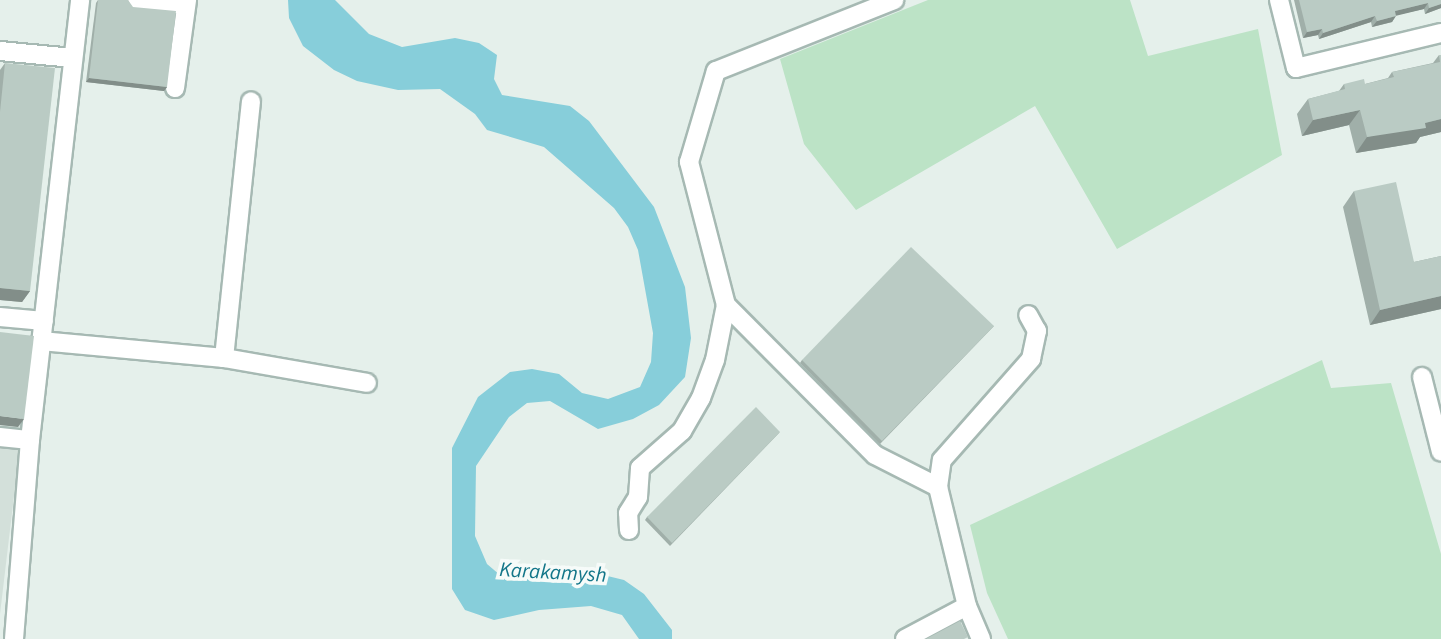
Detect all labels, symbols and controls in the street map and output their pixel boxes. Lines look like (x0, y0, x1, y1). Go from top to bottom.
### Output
water label: Karakamysh (499, 557, 607, 587)

